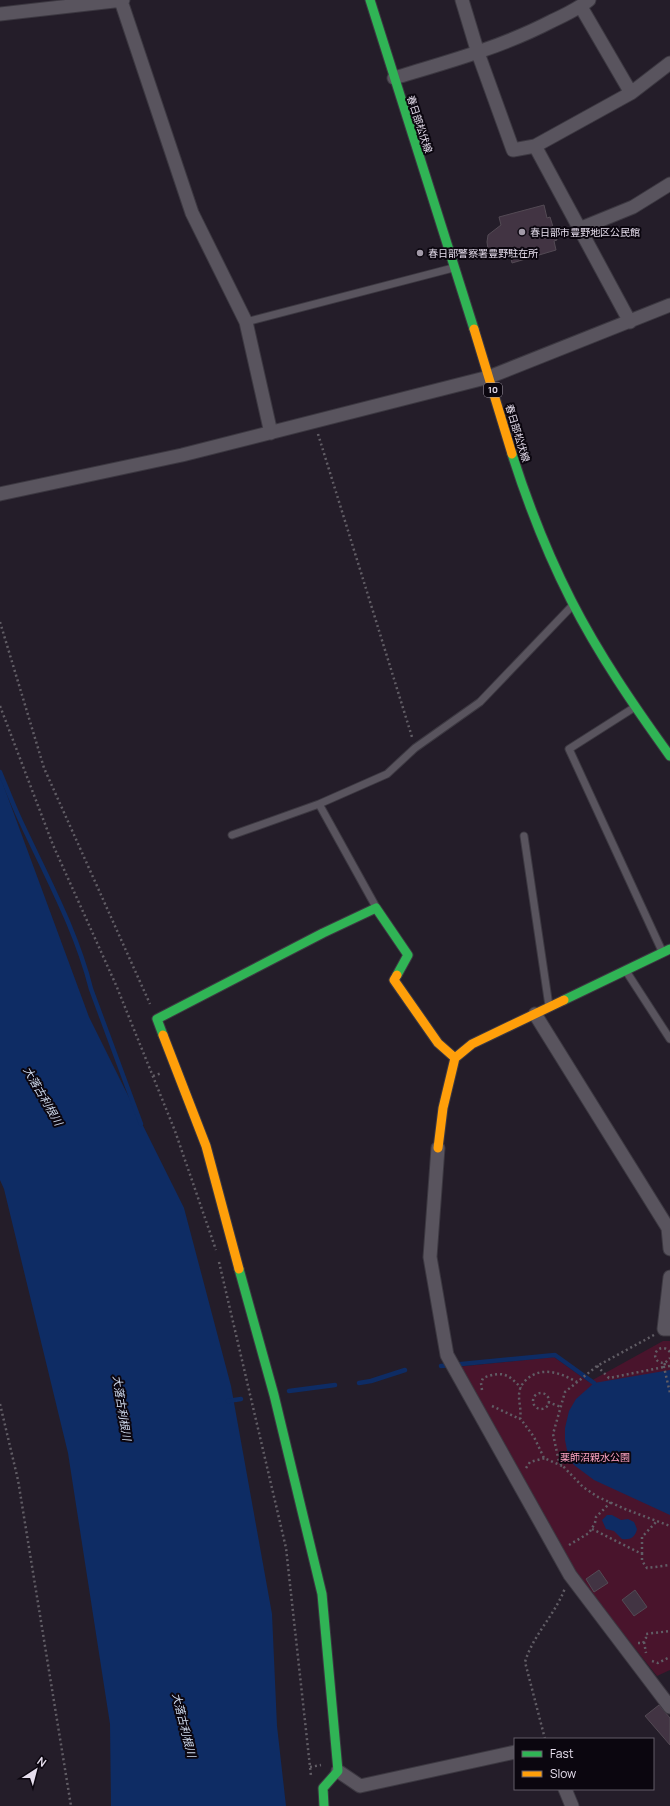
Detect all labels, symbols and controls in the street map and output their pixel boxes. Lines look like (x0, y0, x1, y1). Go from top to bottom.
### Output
street label: 春日部松伏線 (404, 93, 436, 155)
place label: 春日部市豊野地区公民館 (530, 225, 640, 239)
marker: 春日部市豊野地区公民館 (517, 227, 527, 237)
place label: 春日部警察署豊野駐在所 (428, 246, 538, 260)
marker: 春日部警察署豊野駐在所 (415, 248, 425, 258)
road number: 10 (484, 383, 502, 397)
street label: 春日部松伏線 (503, 402, 533, 464)
water label: 大落古利根川 (20, 1063, 67, 1129)
water label: 大落古利根川 (110, 1374, 135, 1443)
park label: 薬師沼親水公園 (560, 1450, 630, 1464)
water label: 大落古利根川 (169, 1691, 200, 1760)
legend (514, 1738, 654, 1790)
text: Fast (550, 1745, 574, 1762)
north arrow (16, 1750, 56, 1790)
text: N (35, 1753, 50, 1770)
text: Slow (550, 1765, 576, 1782)

